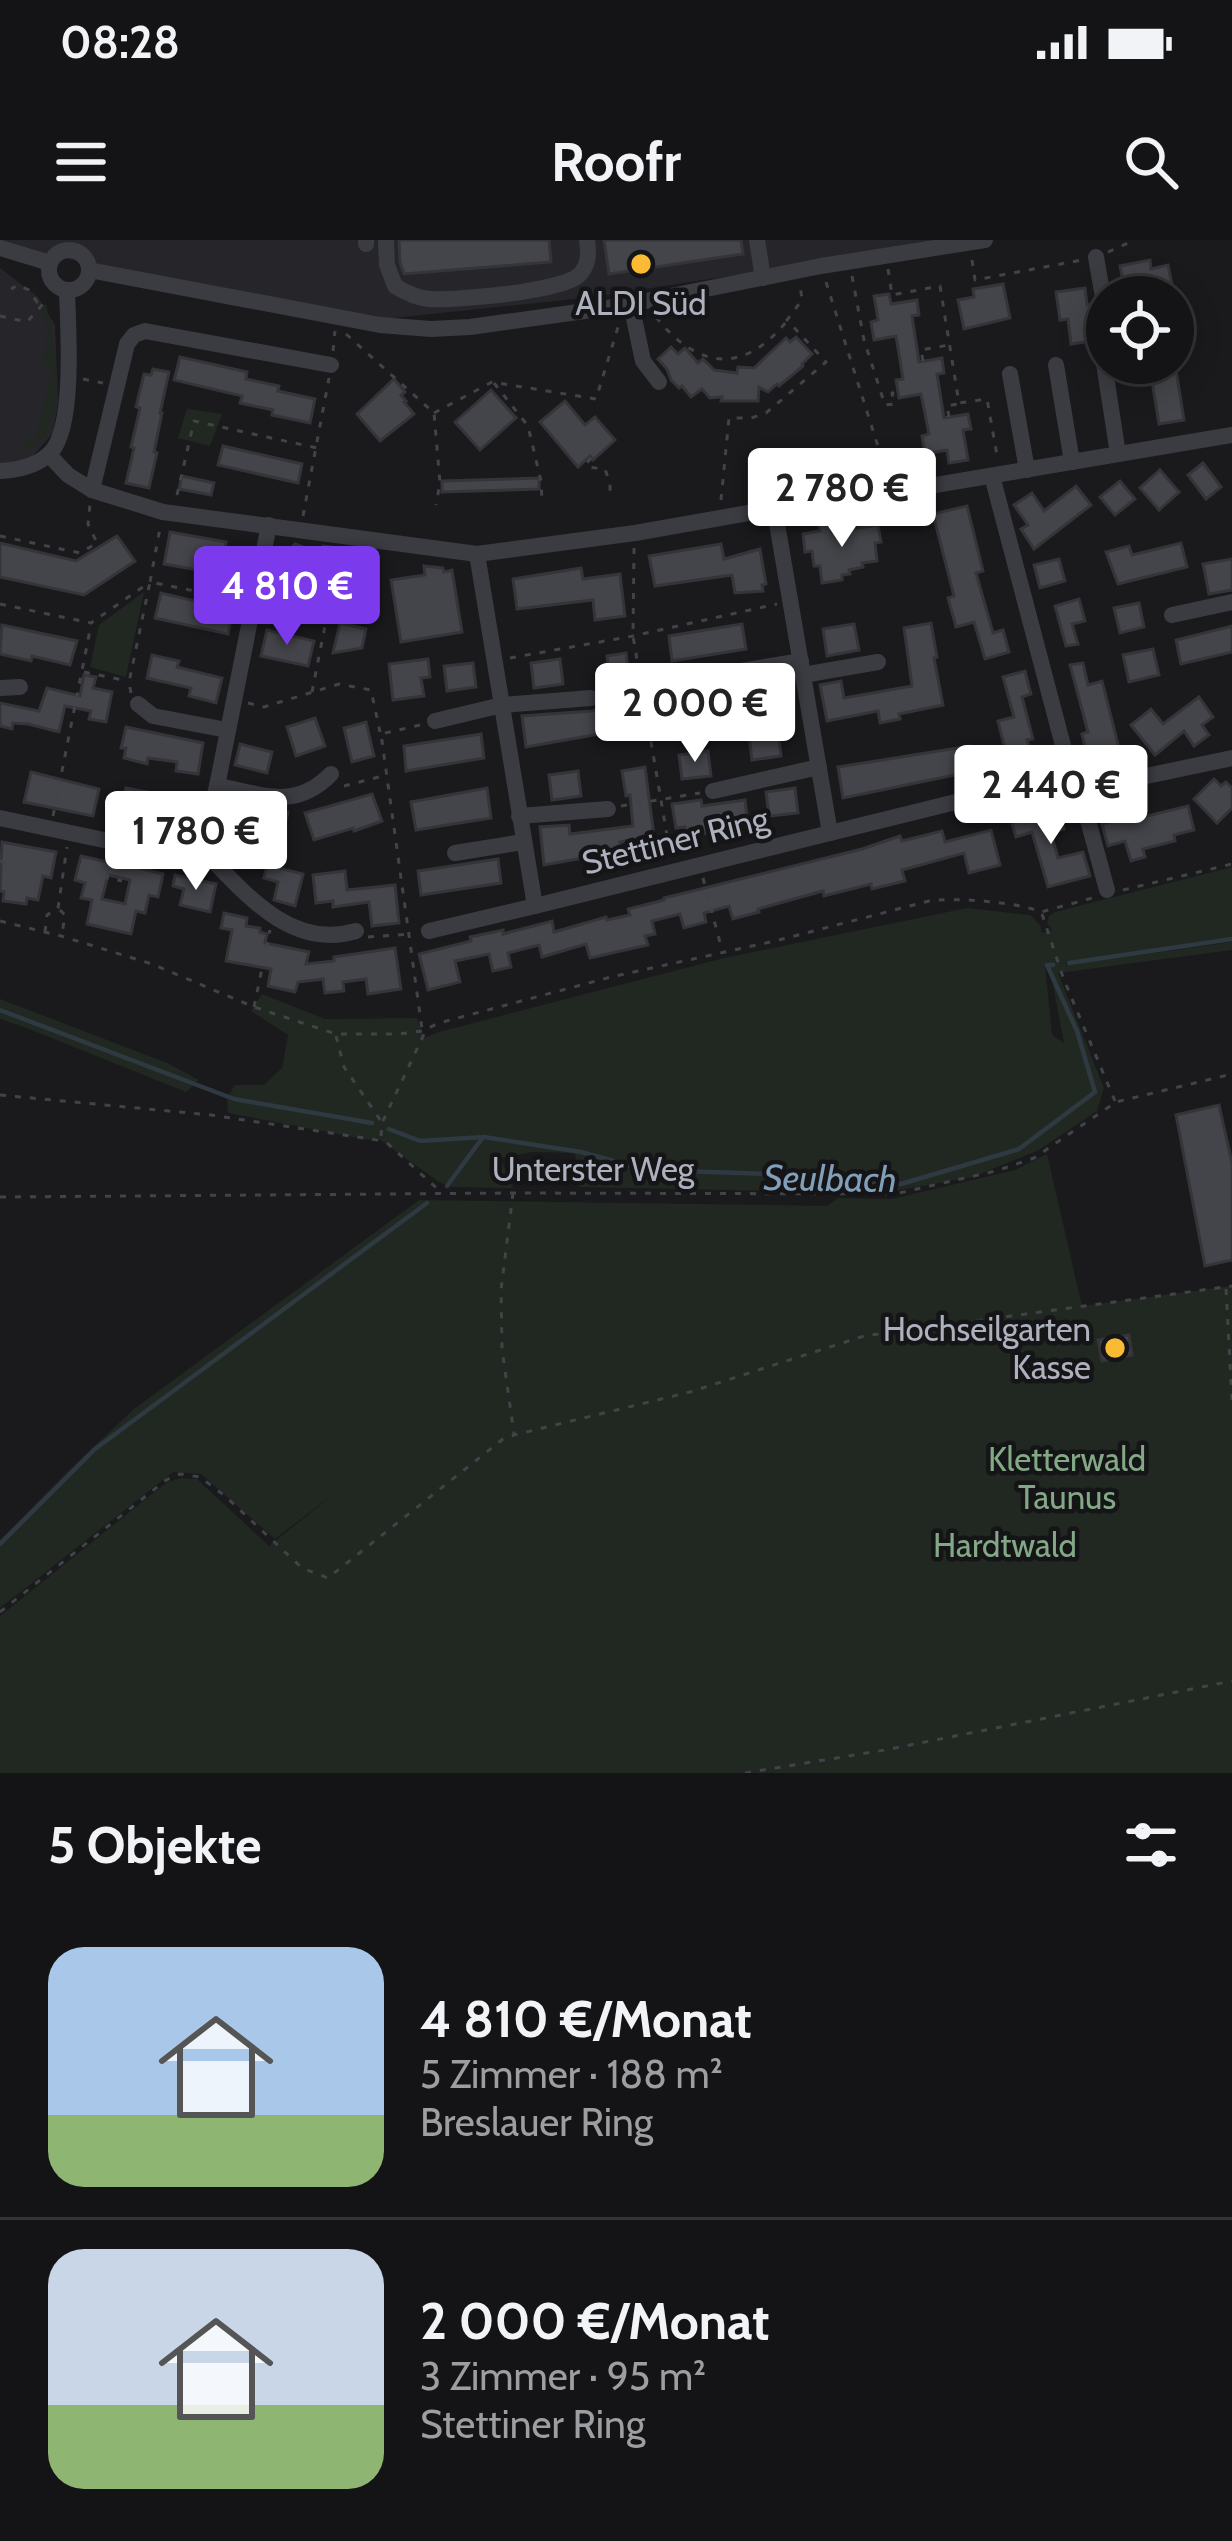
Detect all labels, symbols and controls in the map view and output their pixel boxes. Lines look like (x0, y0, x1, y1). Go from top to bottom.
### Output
text: 08:28 (60, 15, 180, 69)
icon: menu (48, 129, 114, 195)
text: Roofr (551, 129, 681, 195)
icon: search (1118, 129, 1184, 195)
marker: ALDI Süd (628, 251, 654, 277)
map controls (1086, 276, 1194, 384)
button: locate (1086, 276, 1194, 384)
place label: ALDI Süd (575, 283, 707, 323)
pin: 2 780 € (731, 448, 953, 550)
text: 2 780 € (775, 463, 909, 511)
pin: 4 810 € (176, 546, 398, 648)
text: 4 810 € (221, 561, 353, 609)
pin: 2 000 € (584, 663, 806, 765)
text: 2 000 € (622, 678, 768, 726)
pin: 2 440 € (940, 745, 1162, 847)
text: 2 440 € (981, 760, 1121, 808)
pin: 1 780 € (85, 791, 307, 893)
street label: Stettiner Ring (578, 797, 773, 882)
text: 1 780 € (132, 806, 260, 854)
street label: Unterster Weg (492, 1149, 695, 1189)
water label: Seulbach (763, 1155, 897, 1201)
place label: Hochseilgarten Kasse (883, 1309, 1091, 1387)
marker: Hochseilgarten Kasse (1102, 1335, 1128, 1361)
park label: Kletterwald Taunus (988, 1439, 1146, 1517)
park label: Hardtwald (933, 1525, 1077, 1565)
icon: filters (1118, 1812, 1184, 1878)
text: 5 Objekte (48, 1814, 261, 1876)
text: 4 810 €/Monat (420, 1988, 752, 2050)
icon: home (144, 1995, 288, 2139)
text: 5 Zimmer · 188 m² (420, 2050, 723, 2098)
text: Breslauer Ring (420, 2098, 653, 2146)
text: 2 000 €/Monat (420, 2290, 770, 2352)
icon: home (144, 2297, 288, 2441)
text: 3 Zimmer · 95 m² (420, 2352, 706, 2400)
text: Stettiner Ring (420, 2400, 645, 2448)

